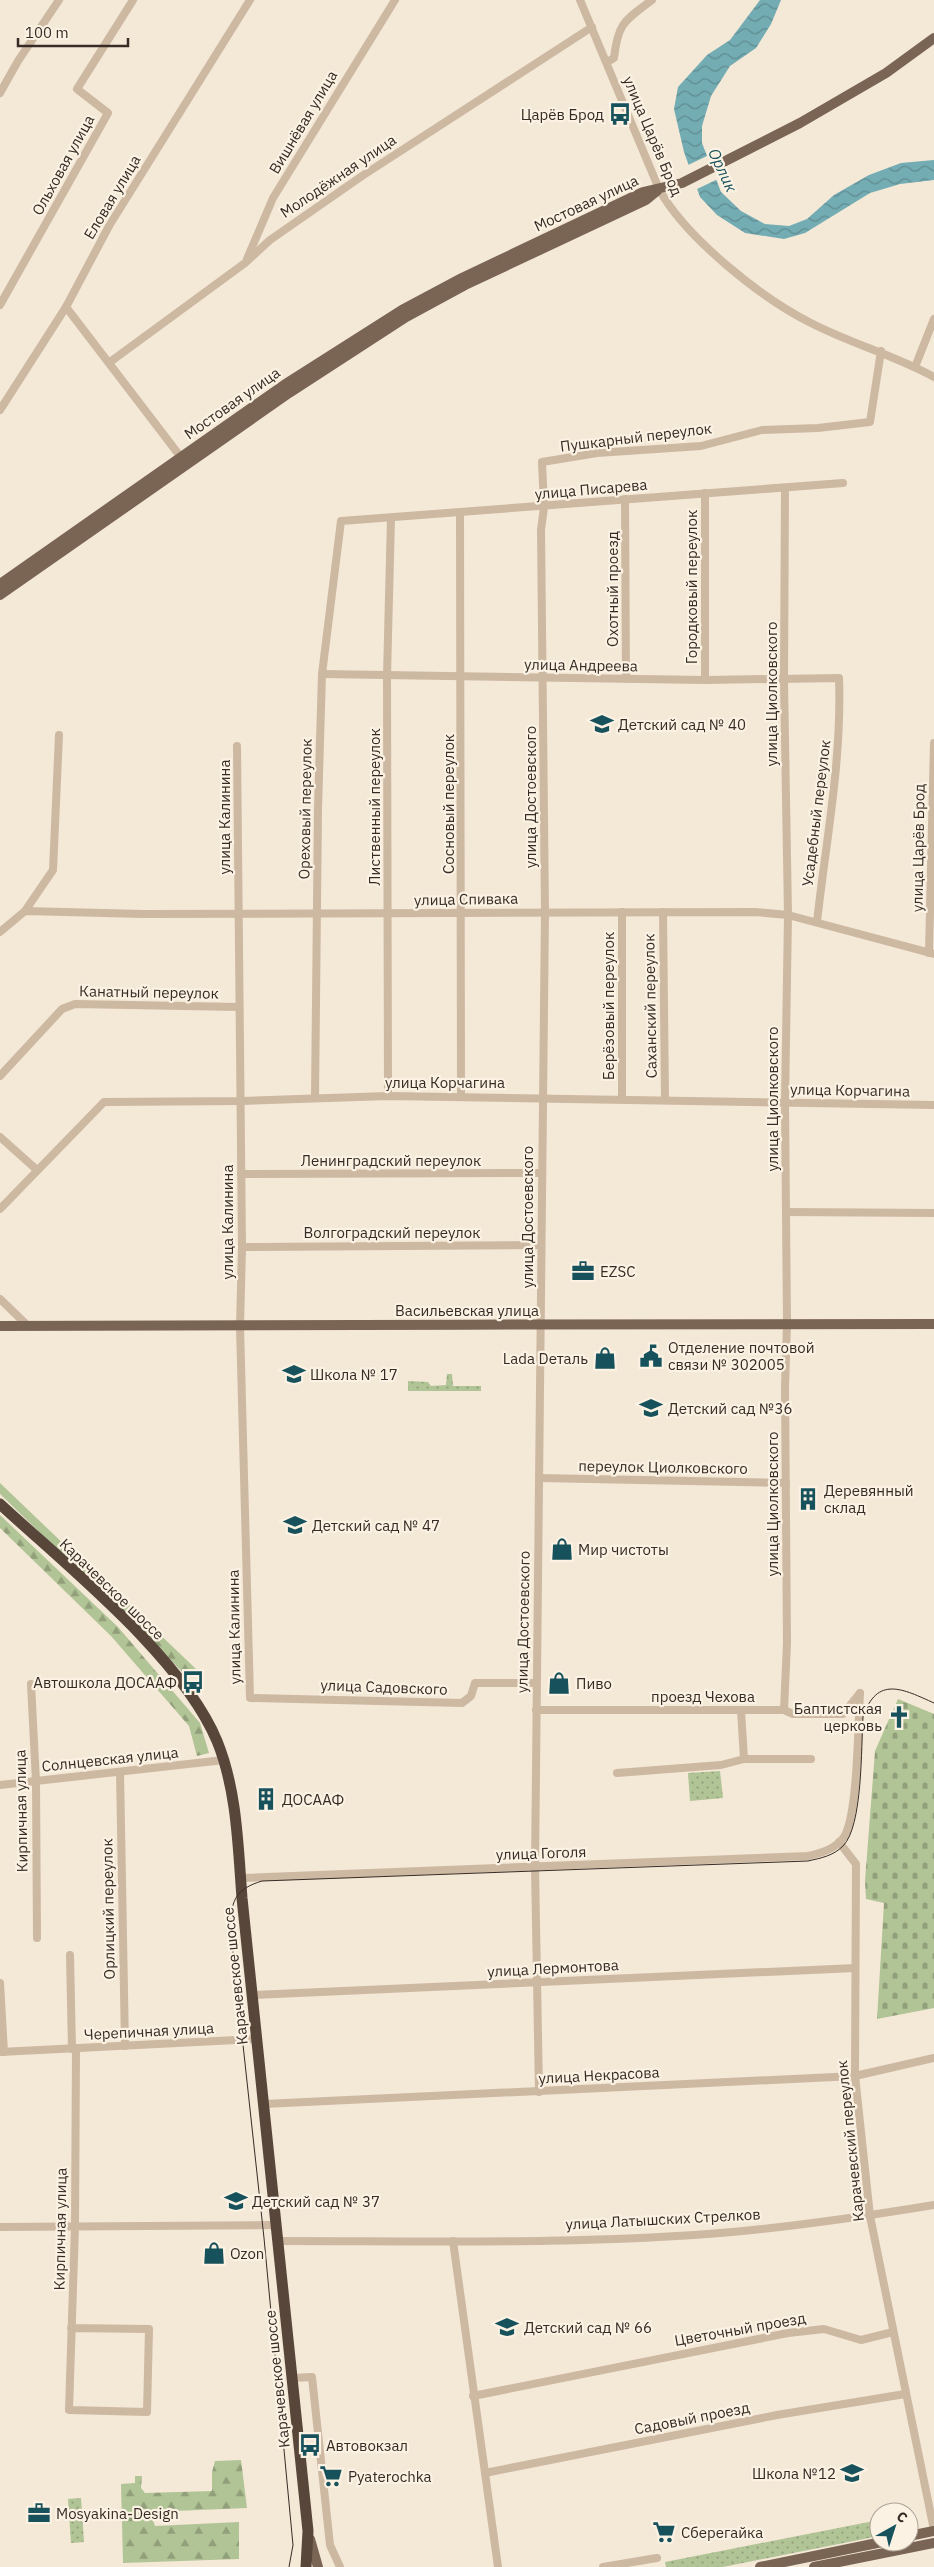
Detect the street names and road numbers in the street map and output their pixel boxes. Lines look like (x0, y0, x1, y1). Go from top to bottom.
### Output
street label: Вишнёвая улица (265, 67, 341, 177)
street label: улица Царёв Брод (619, 73, 687, 199)
street label: Ольховая улица (28, 112, 98, 218)
street label: Молодёжная улица (276, 130, 400, 222)
street label: Еловая улица (79, 151, 145, 243)
street label: Мостовая улица (531, 171, 641, 235)
street label: Мостовая улица (180, 363, 284, 443)
street label: Пушкарный переулок (559, 418, 713, 456)
street label: улица Писарева (534, 475, 648, 503)
street label: Городковый переулок (682, 510, 701, 664)
street label: Охотный проезд (603, 531, 622, 647)
street label: улица Циолковского (762, 621, 781, 767)
street label: улица Андреева (524, 655, 638, 675)
street label: улица Достоевского (521, 726, 540, 868)
street label: Лиственный переулок (365, 728, 384, 886)
street label: Сосновый переулок (439, 734, 458, 874)
street label: Ореховый переулок (294, 738, 316, 880)
street label: Усадебный переулок (798, 739, 834, 887)
street label: улица Калинина (215, 760, 234, 874)
street label: улица Царёв Брод (907, 784, 929, 912)
street label: улица Спивака (414, 889, 518, 909)
street label: Берёзовый переулок (599, 932, 618, 1080)
street label: Саханский переулок (639, 933, 661, 1079)
street label: Канатный переулок (79, 981, 219, 1003)
street label: улица Циолковского (763, 1026, 782, 1172)
street label: улица Корчагина (385, 1073, 505, 1092)
street label: улица Корчагина (790, 1079, 910, 1101)
street label: улица Достоевского (518, 1146, 537, 1288)
street label: Ленинградский переулок (301, 1151, 481, 1170)
street label: улица Калинина (218, 1165, 237, 1279)
street label: Волгоградский переулок (304, 1223, 480, 1242)
street label: Васильевская улица (395, 1301, 539, 1320)
street label: улица Циолковского (763, 1431, 782, 1577)
street label: переулок Циолковского (578, 1456, 748, 1478)
street label: Карачевское шоссе (56, 1534, 168, 1644)
street label: улица Достоевского (512, 1551, 534, 1693)
street label: улица Калинина (223, 1569, 245, 1685)
street label: улица Садовского (320, 1675, 448, 1699)
street label: проезд Чехова (651, 1687, 755, 1706)
street label: Солнцевская улица (41, 1742, 179, 1776)
street label: Кирпичная улица (10, 1749, 32, 1873)
street label: Орлицкий переулок (97, 1838, 119, 1980)
street label: улица Гоголя (495, 1842, 587, 1864)
street label: Карачевское шоссе (218, 1906, 252, 2046)
street label: улица Лермонтова (487, 1955, 619, 1981)
street label: Черепичная улица (83, 2018, 215, 2044)
street label: Карачевский переулок (832, 2059, 868, 2223)
street label: улица Некрасова (538, 2062, 660, 2088)
street label: Кирпичная улица (49, 2167, 71, 2291)
street label: улица Латышских Стрелков (565, 2204, 761, 2234)
street label: Цветочный проезд (673, 2308, 807, 2350)
street label: Карачевское шоссе (260, 2309, 294, 2449)
street label: Садовый проезд (633, 2398, 751, 2438)

